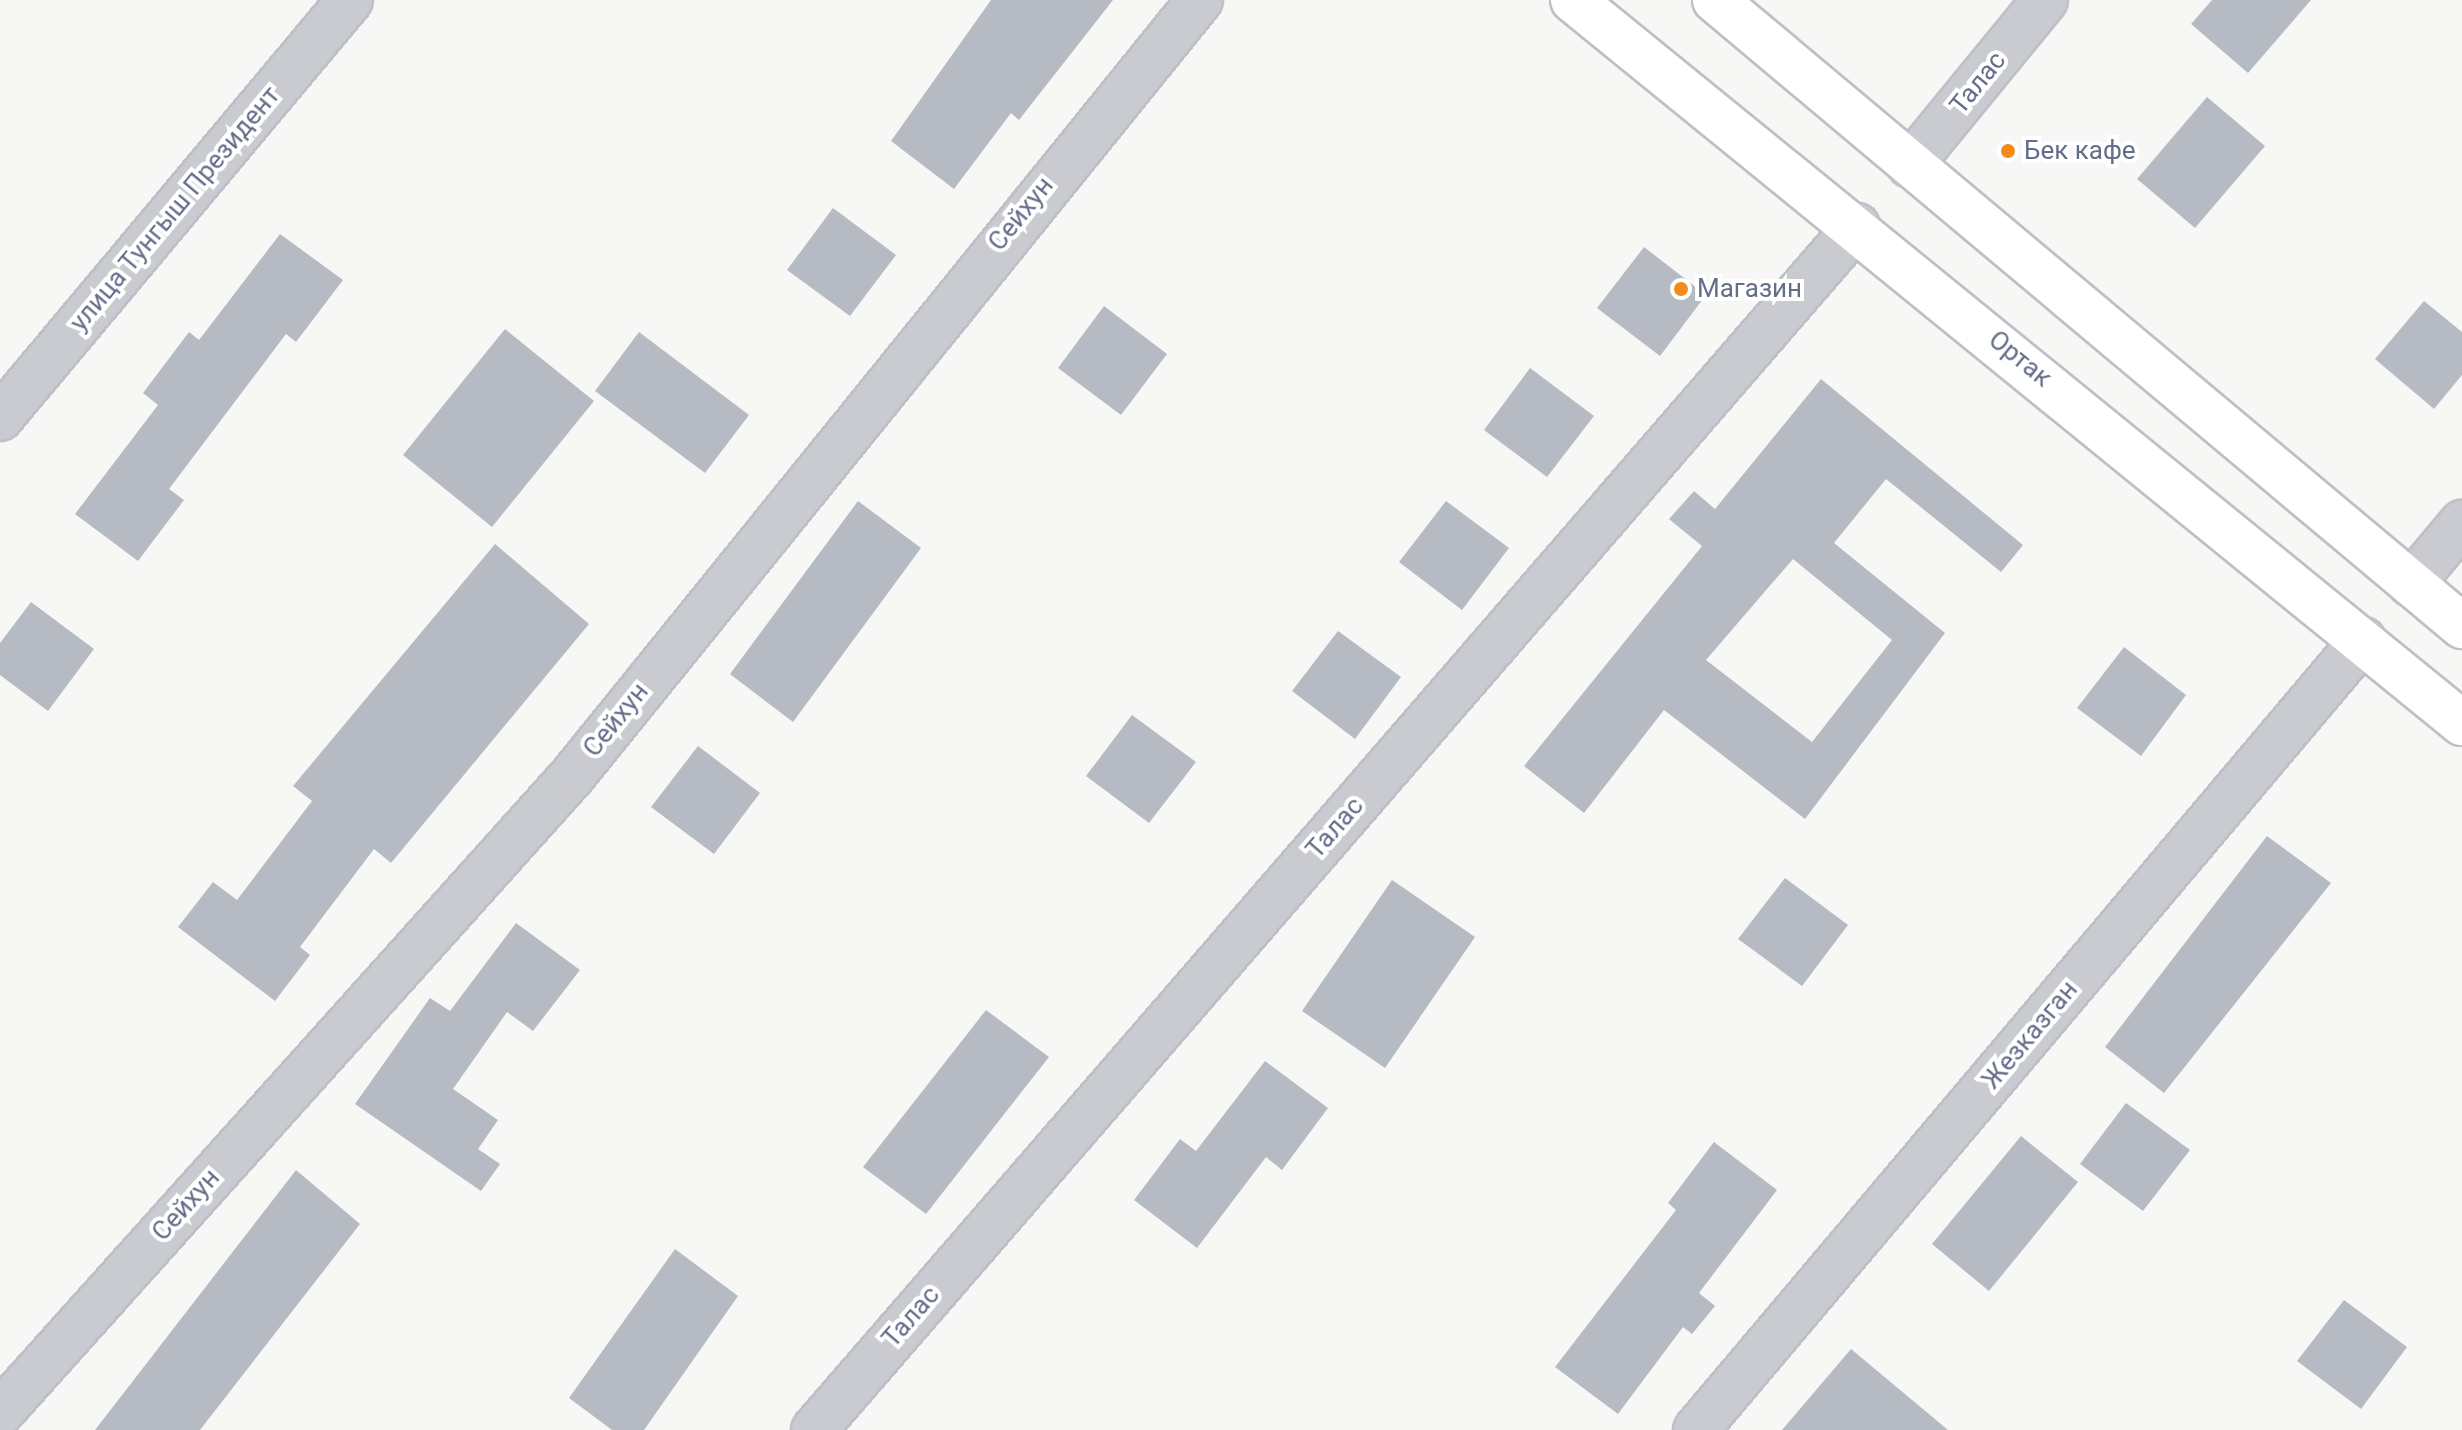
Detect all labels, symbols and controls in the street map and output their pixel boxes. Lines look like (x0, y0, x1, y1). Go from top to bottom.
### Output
street label: Талас (1944, 46, 2012, 120)
street label: улица Тунгыш Президент (63, 80, 287, 338)
place label: Бек кафе (2024, 135, 2136, 167)
marker: Бек кафе (1999, 142, 2017, 160)
street label: Сейхун (982, 171, 1060, 257)
place label: Магазин (1697, 273, 1802, 305)
marker: Магазин (1672, 280, 1690, 298)
street label: Ортак (1982, 324, 2058, 394)
street label: Сейхун (577, 677, 655, 763)
street label: Талас (1300, 791, 1370, 865)
street label: Жезказган (1976, 975, 2084, 1095)
street label: Сейхун (146, 1163, 226, 1247)
street label: Талас (876, 1280, 946, 1354)

